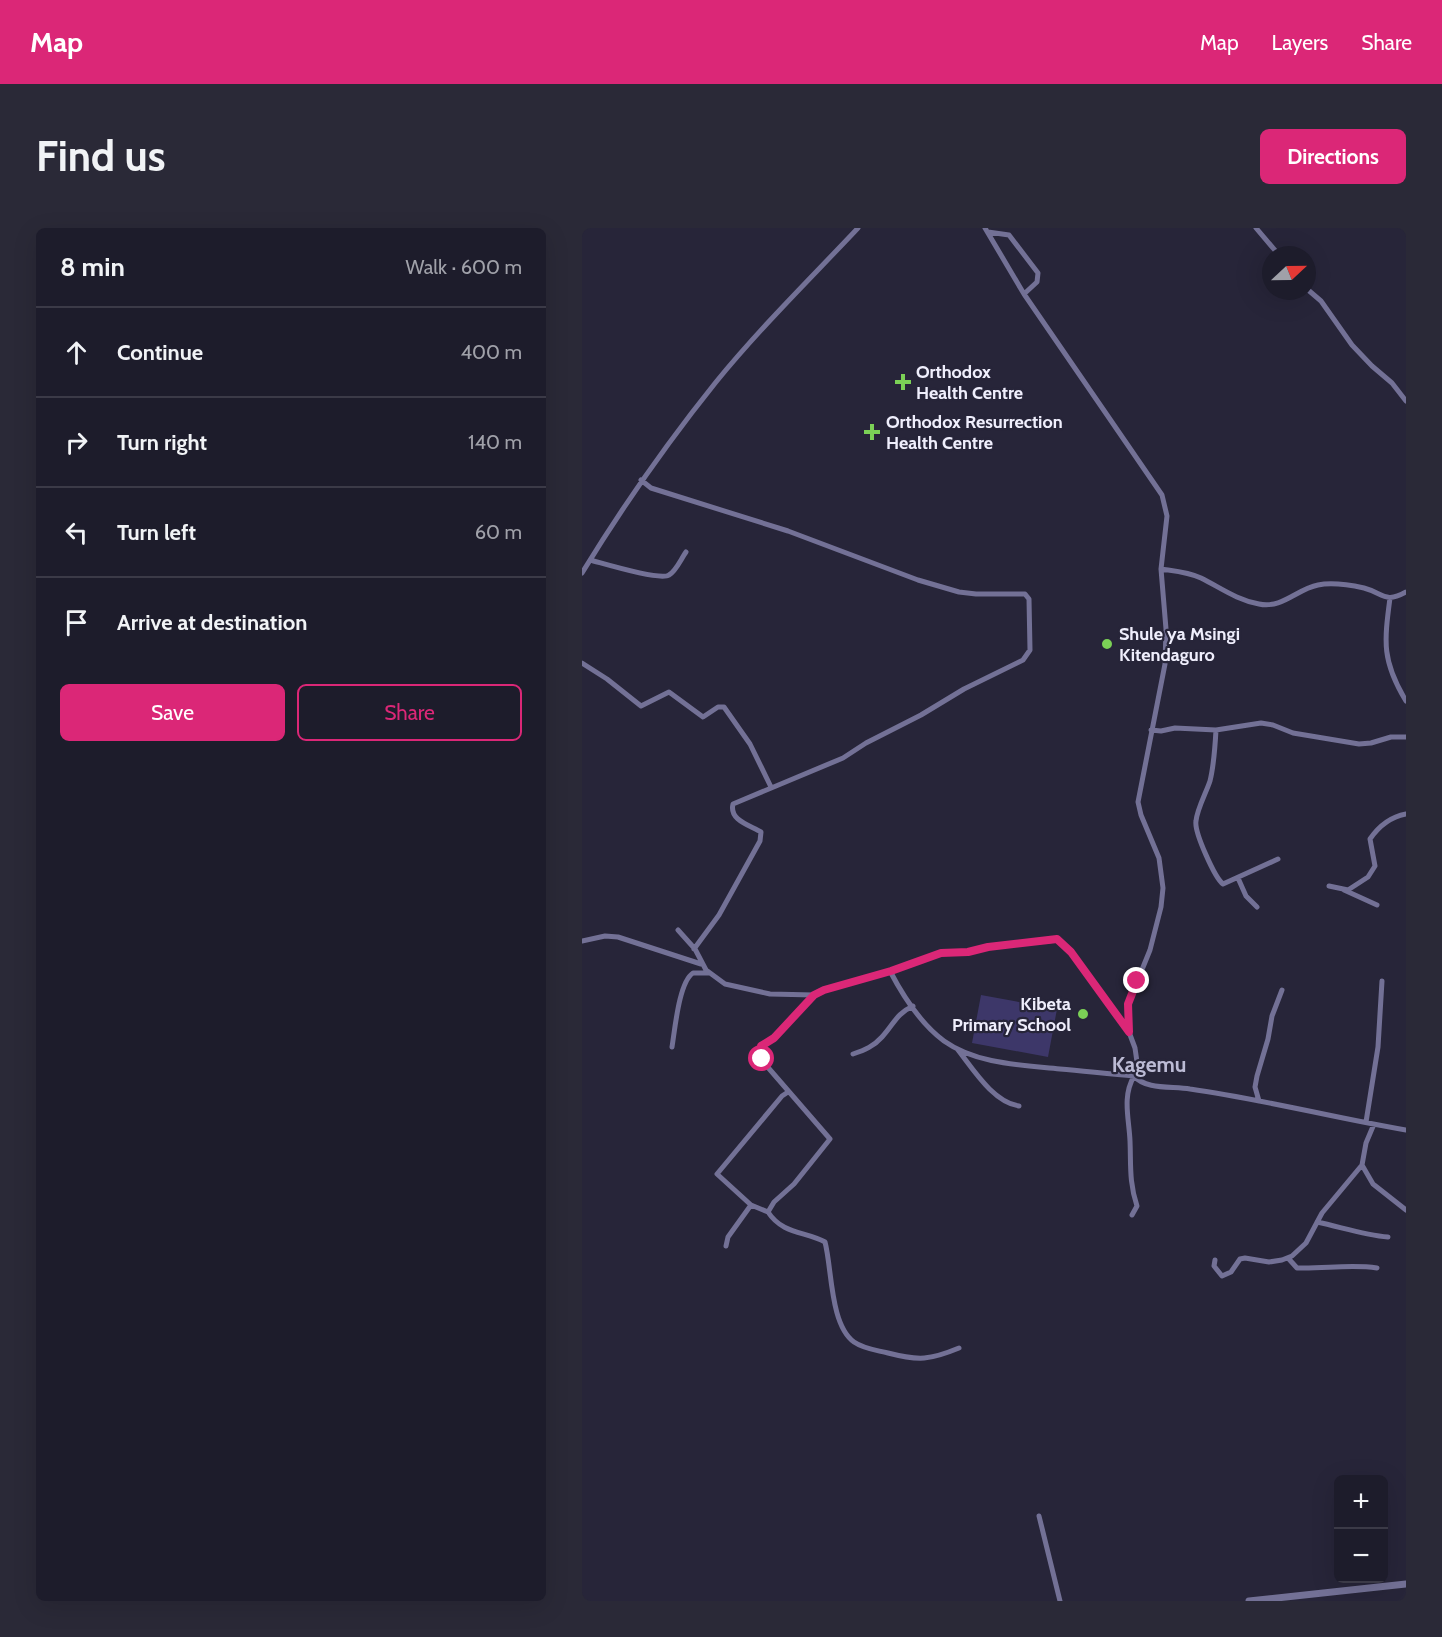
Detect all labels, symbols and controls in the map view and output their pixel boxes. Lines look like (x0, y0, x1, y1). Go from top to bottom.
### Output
text: Map (30, 25, 83, 59)
text: Map (1200, 30, 1239, 55)
text: Layers (1272, 30, 1328, 55)
text: Share (1361, 30, 1412, 55)
button: Directions (1260, 129, 1406, 184)
text: Find us (36, 130, 165, 182)
north arrow (1262, 246, 1316, 300)
text: 8 min (60, 251, 125, 283)
text: Walk · 600 m (406, 255, 522, 279)
icon: ahead (60, 336, 93, 369)
text: Continue (117, 339, 203, 366)
text: 400 m (460, 340, 522, 364)
place label: Orthodox Health Centre (916, 361, 1023, 404)
marker: Orthodox Health Centre (894, 373, 912, 391)
place label: Orthodox Resurrection Health Centre (886, 411, 1063, 454)
marker: Orthodox Resurrection Health Centre (863, 423, 881, 441)
icon: right (60, 426, 93, 459)
text: Turn right (117, 429, 207, 456)
text: 140 m (468, 430, 522, 454)
icon: left (60, 516, 93, 549)
text: Turn left (117, 519, 196, 546)
text: 60 m (475, 520, 522, 544)
icon: arrive (60, 606, 93, 639)
text: Arrive at destination (117, 609, 307, 636)
place label: Shule ya Msingi Kitendaguro (1119, 623, 1240, 666)
marker: Shule ya Msingi Kitendaguro (1100, 637, 1114, 651)
button: Save (60, 684, 285, 741)
button: Share (297, 684, 522, 741)
route end (1123, 967, 1149, 993)
place label: Kibeta Primary School (952, 993, 1071, 1036)
marker: Kibeta Primary School (1076, 1007, 1090, 1021)
route start (748, 1045, 774, 1071)
district label: Kagemu (1112, 1052, 1186, 1077)
map controls (1334, 1475, 1388, 1583)
button: + (1334, 1475, 1388, 1529)
button: − (1334, 1529, 1388, 1583)

